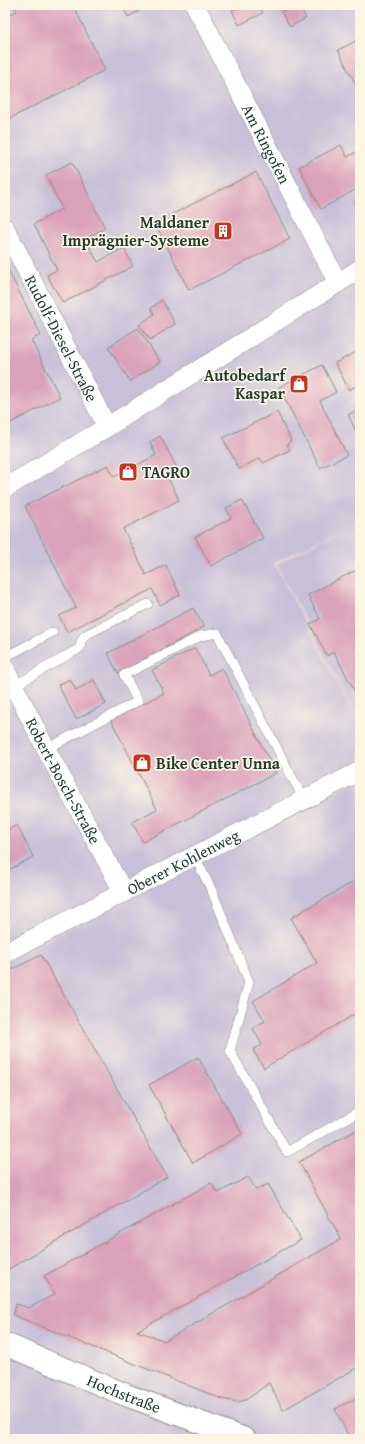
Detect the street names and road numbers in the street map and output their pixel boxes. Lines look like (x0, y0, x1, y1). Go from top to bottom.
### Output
street label: Am Ringofen (236, 100, 297, 188)
street label: Rudolf-Diesel-Straße (19, 271, 104, 406)
street label: Robert-Bosch-Straße (20, 713, 107, 848)
street label: Oberer Kohlenweg (122, 823, 244, 901)
street label: Hochstraße (83, 1368, 164, 1419)

